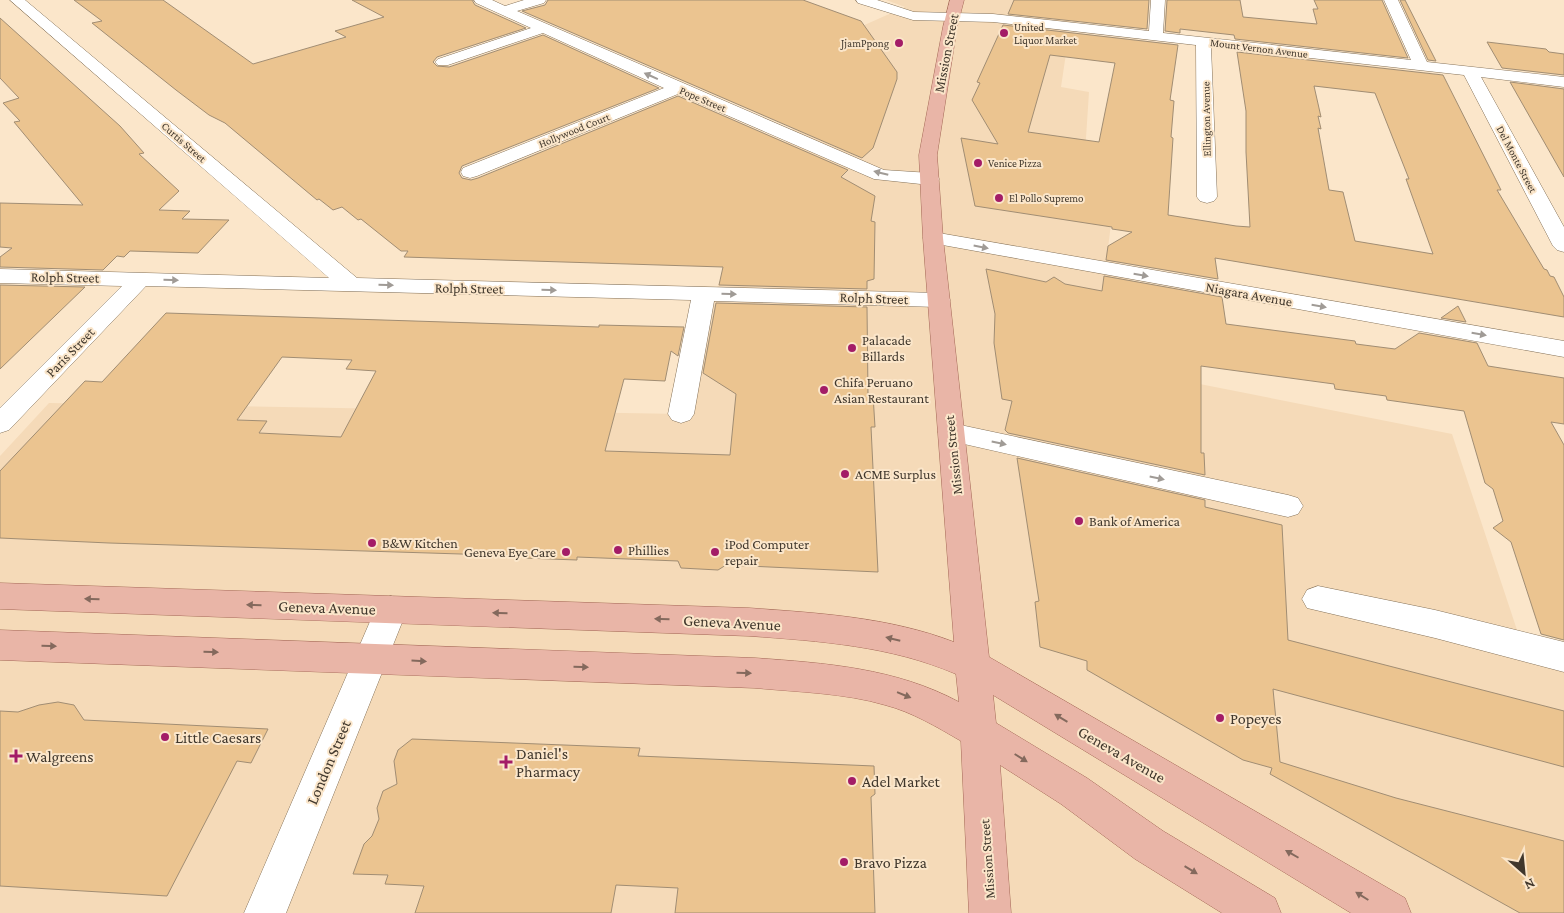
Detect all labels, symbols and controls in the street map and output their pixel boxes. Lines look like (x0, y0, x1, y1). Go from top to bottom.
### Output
street label: Mission Street (931, 12, 962, 94)
place label: United Liquor Market (1014, 21, 1077, 47)
marker: United Liquor Market (998, 27, 1010, 39)
street label: Mount Vernon Avenue (1209, 36, 1309, 60)
place label: JjamPpong (840, 37, 890, 50)
marker: JjamPpong (893, 37, 905, 49)
one-way arrow (644, 72, 658, 80)
street label: Ellington Avenue (1199, 81, 1214, 157)
street label: Pope Street (678, 84, 728, 115)
street label: Hollywood Court (537, 110, 612, 151)
street label: Curtis Street (159, 119, 209, 165)
street label: Del Monte Street (1494, 124, 1540, 195)
marker: Venice Pizza (972, 157, 984, 169)
place label: Venice Pizza (988, 157, 1042, 169)
one-way arrow (874, 169, 889, 177)
marker: El Pollo Supremo (993, 192, 1005, 204)
place label: El Pollo Supremo (1009, 192, 1084, 205)
one-way arrow (974, 244, 990, 252)
street label: Rolph Street (31, 268, 100, 286)
one-way arrow (1134, 272, 1150, 280)
one-way arrow (163, 276, 179, 284)
street label: Rolph Street (435, 279, 504, 297)
street label: Niagara Avenue (1204, 279, 1294, 309)
one-way arrow (378, 282, 394, 290)
one-way arrow (541, 286, 557, 294)
street label: Rolph Street (839, 289, 909, 307)
one-way arrow (721, 290, 737, 298)
one-way arrow (1311, 303, 1327, 311)
street label: Paris Street (42, 324, 98, 380)
one-way arrow (1471, 330, 1487, 338)
place label: Palacade Billards (862, 332, 911, 364)
marker: Palacade Billards (846, 342, 858, 354)
place label: Chifa Peruano Asian Restaurant (834, 374, 929, 406)
marker: Chifa Peruano Asian Restaurant (818, 384, 830, 396)
street label: Mission Street (941, 414, 965, 496)
one-way arrow (991, 439, 1006, 447)
place label: ACME Surplus (855, 466, 936, 482)
marker: ACME Surplus (839, 468, 851, 480)
one-way arrow (1150, 474, 1165, 482)
place label: Bank of America (1089, 513, 1180, 529)
marker: Bank of America (1073, 515, 1085, 527)
place label: B&W Kitchen (382, 535, 458, 551)
place label: iPod Computer repair (725, 536, 809, 568)
marker: B&W Kitchen (366, 537, 378, 549)
place label: Phillies (628, 542, 669, 558)
place label: Geneva Eye Care (464, 544, 556, 560)
marker: Phillies (612, 544, 624, 556)
marker: Geneva Eye Care (560, 546, 572, 558)
marker: iPod Computer repair (709, 546, 721, 558)
one-way arrow (84, 595, 100, 603)
street label: Geneva Avenue (278, 597, 376, 618)
one-way arrow (246, 601, 262, 609)
one-way arrow (491, 609, 507, 617)
street label: Geneva Avenue (683, 611, 781, 634)
one-way arrow (654, 615, 670, 623)
one-way arrow (886, 635, 901, 643)
one-way arrow (41, 643, 57, 651)
one-way arrow (203, 649, 219, 657)
one-way arrow (411, 657, 427, 665)
one-way arrow (574, 663, 590, 671)
one-way arrow (736, 669, 752, 677)
one-way arrow (897, 691, 912, 699)
place label: Popeyes (1230, 710, 1282, 728)
marker: Popeyes (1214, 712, 1226, 724)
one-way arrow (1054, 714, 1069, 722)
street label: London Street (303, 717, 354, 807)
street label: Geneva Avenue (1075, 723, 1168, 786)
place label: Little Caesars (175, 729, 261, 746)
marker: Little Caesars (159, 731, 171, 743)
place label: Daniel's Pharmacy (516, 745, 581, 781)
place label: Walgreens (26, 748, 94, 766)
marker: Walgreens (10, 750, 22, 762)
one-way arrow (1014, 753, 1027, 762)
marker: Daniel's Pharmacy (500, 756, 512, 768)
place label: Adel Market (862, 773, 941, 790)
marker: Adel Market (846, 775, 858, 787)
street label: Mission Street (976, 818, 998, 899)
north arrow (1499, 848, 1549, 898)
one-way arrow (1285, 849, 1298, 858)
place label: Bravo Pizza (854, 854, 927, 871)
marker: Bravo Pizza (838, 856, 850, 868)
one-way arrow (1184, 866, 1197, 875)
text: N (1522, 875, 1538, 894)
one-way arrow (1355, 891, 1369, 900)

